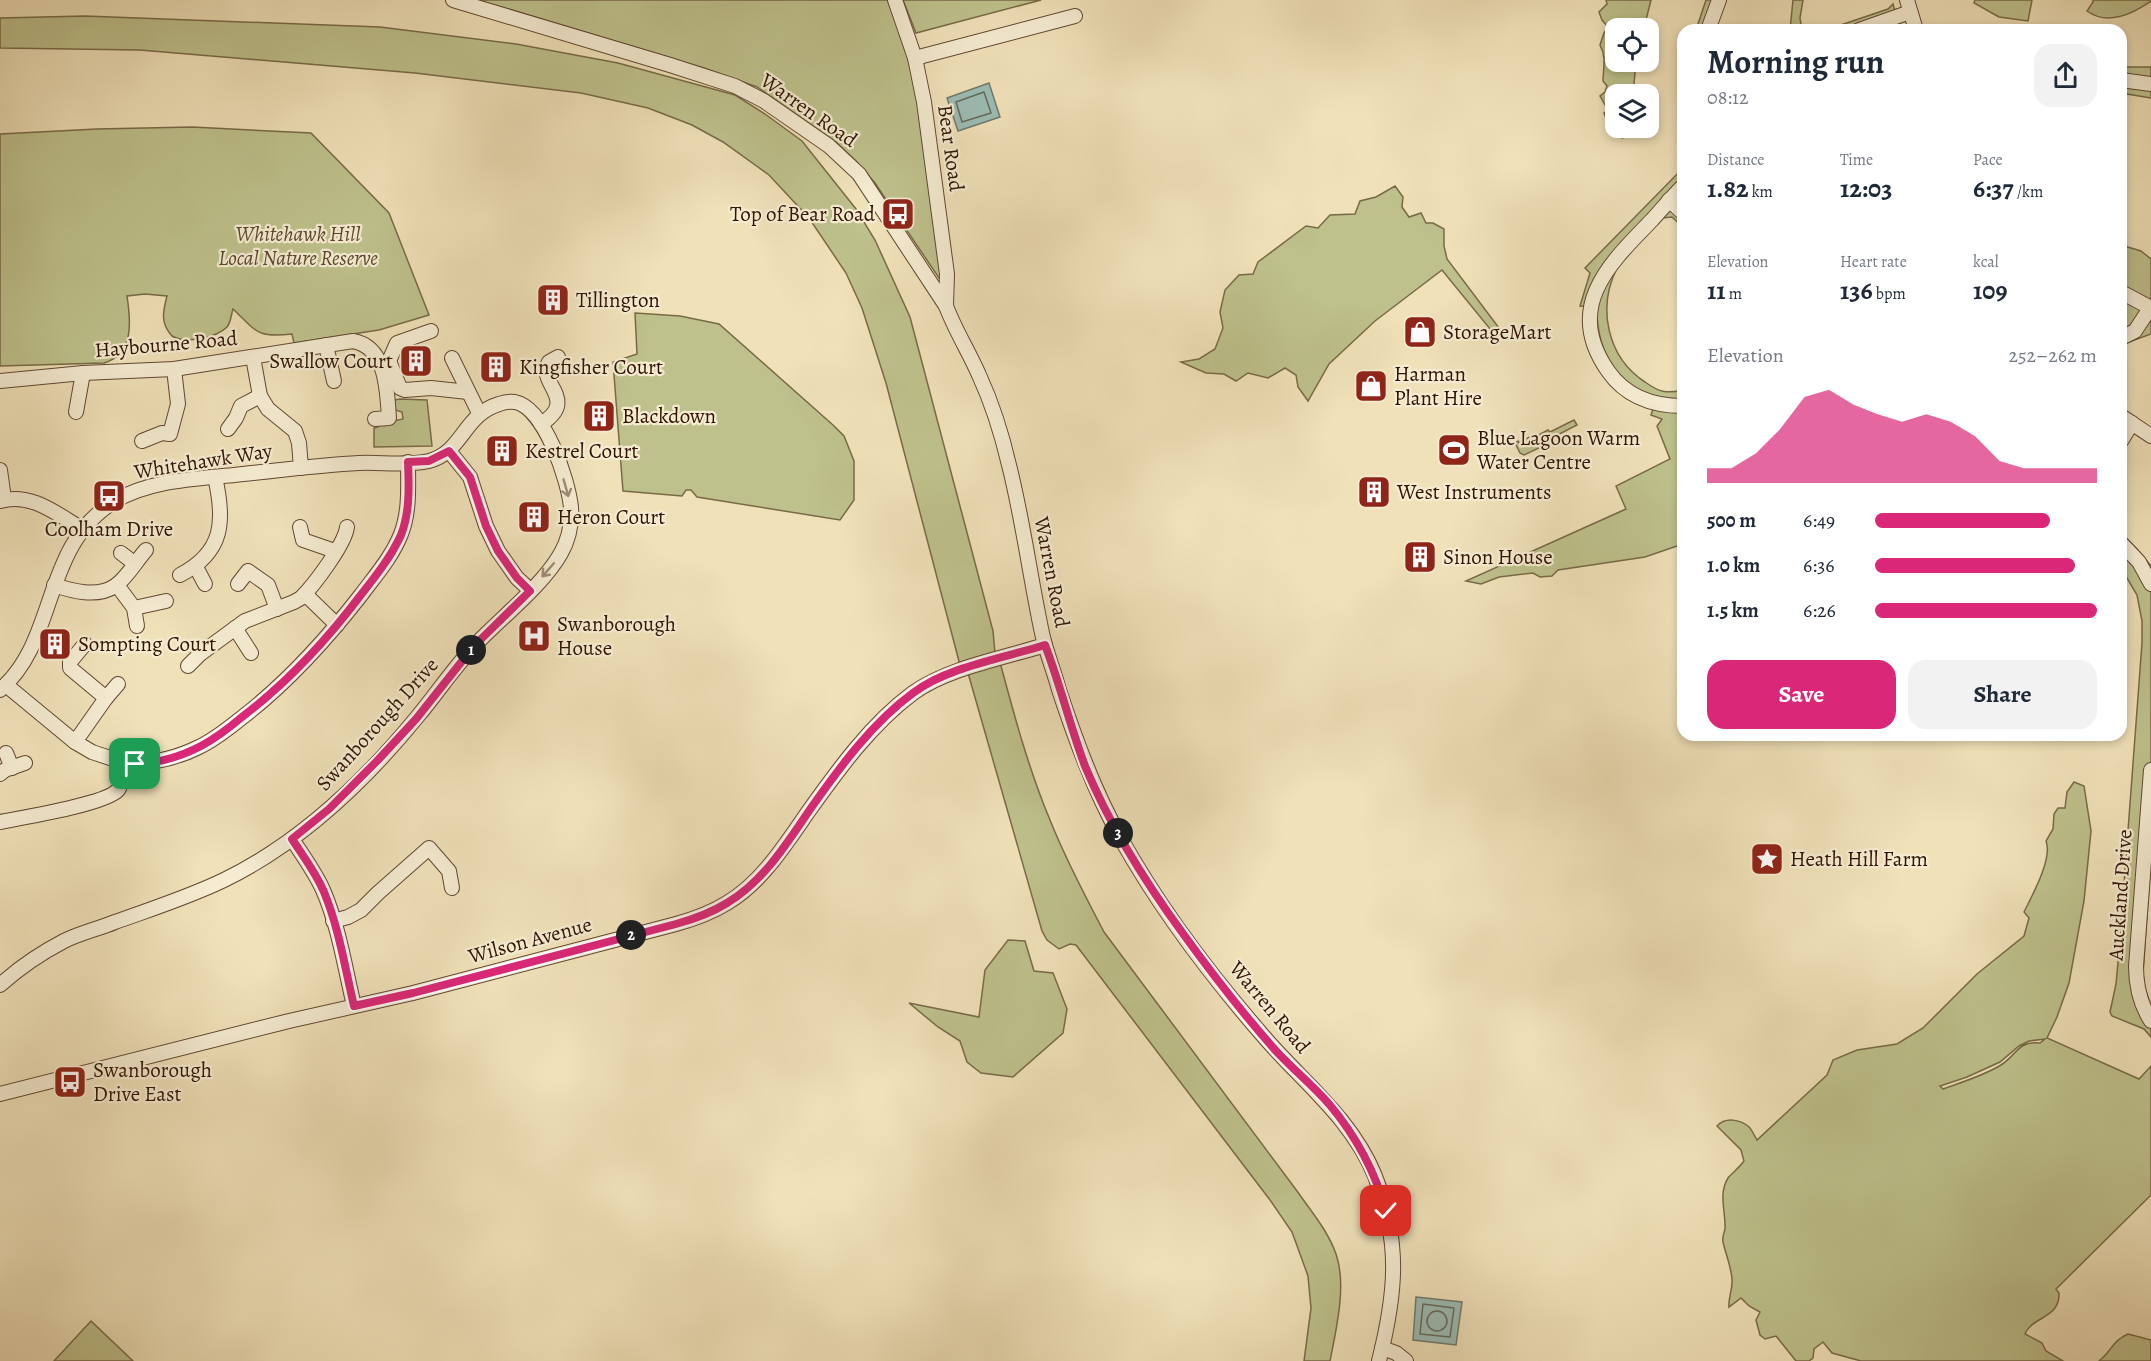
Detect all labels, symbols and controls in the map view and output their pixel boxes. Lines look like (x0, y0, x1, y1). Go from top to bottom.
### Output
map controls (1605, 18, 1659, 138)
button: locate (1605, 18, 1659, 72)
text: Morning run (1707, 39, 1884, 84)
button: share (2034, 44, 2097, 107)
street label: Warren Road (754, 66, 864, 154)
button: layers (1605, 84, 1659, 138)
text: 08:12 (1707, 84, 1748, 111)
street label: Bear Road (931, 103, 971, 194)
text: Distance (1707, 149, 1764, 171)
text: Time (1840, 149, 1873, 171)
text: Pace (1973, 149, 2003, 171)
text: 1.82 (1707, 171, 1749, 206)
text: 12:03 (1840, 171, 1892, 206)
text: 6:37 (1973, 171, 2014, 206)
text: km (1749, 181, 1773, 203)
text: /km (2014, 181, 2043, 203)
bus stop icon: Top of Bear Road (880, 196, 916, 232)
place label: Top of Bear Road (730, 200, 876, 228)
park label: Whitehawk Hill Local Nature Reserve (218, 220, 378, 272)
text: Elevation (1707, 251, 1768, 273)
text: Heart rate (1840, 251, 1907, 273)
text: kcal (1973, 251, 1999, 273)
text: 11 (1707, 273, 1726, 308)
text: 136 (1840, 273, 1873, 308)
text: 109 (1973, 273, 2007, 308)
building icon: Tillington (535, 282, 571, 318)
text: m (1726, 283, 1742, 305)
text: bpm (1873, 283, 1906, 305)
place label: Tillington (576, 286, 660, 314)
shop icon: StorageMart (1402, 314, 1438, 350)
place label: StorageMart (1443, 318, 1551, 346)
street label: Haybourne Road (93, 324, 239, 364)
text: Elevation (1707, 342, 1784, 369)
text: 252–262 m (2008, 342, 2097, 369)
building icon: Swallow Court (398, 343, 434, 379)
place label: Swallow Court (269, 347, 393, 375)
building icon: Kingfisher Court (478, 349, 514, 385)
place label: Kingfisher Court (519, 353, 663, 381)
place label: Harman Plant Hire (1394, 360, 1482, 412)
shop icon: Harman Plant Hire (1353, 368, 1389, 404)
building icon: Blackdown (581, 398, 617, 434)
place label: Blackdown (622, 402, 716, 430)
place label: Blue Lagoon Warm Water Centre (1476, 424, 1640, 476)
sports icon: Blue Lagoon Warm Water Centre (1436, 432, 1472, 468)
building icon: Kestrel Court (484, 433, 520, 469)
street label: Whitehawk Way (131, 436, 275, 486)
place label: Kestrel Court (525, 437, 638, 465)
building icon: West Instruments (1356, 474, 1392, 510)
bus stop icon: Coolham Drive (91, 478, 127, 514)
one-way arrow (561, 478, 572, 497)
place label: West Instruments (1396, 478, 1551, 506)
building icon: Heron Court (516, 499, 552, 535)
place label: Heron Court (557, 503, 665, 531)
text: 500 m (1707, 507, 1756, 534)
text: 6:49 (1803, 507, 1835, 534)
street label: Warren Road (1027, 513, 1077, 631)
place label: Coolham Drive (45, 515, 173, 543)
building icon: Sinon House (1402, 539, 1438, 575)
place label: Sinon House (1443, 543, 1553, 571)
text: 1.0 km (1707, 552, 1760, 579)
text: 6:36 (1803, 552, 1835, 579)
one-way arrow (541, 562, 555, 578)
text: 1.5 km (1707, 597, 1759, 624)
text: 6:26 (1803, 597, 1836, 624)
place label: Swanborough House (557, 610, 676, 662)
hospital icon: Swanborough House (516, 618, 552, 654)
building icon: Sompting Court (37, 626, 73, 662)
place label: Sompting Court (78, 630, 216, 658)
pin: 1 (456, 635, 486, 665)
text: 1 (468, 639, 474, 661)
street label: Swanborough Drive (310, 651, 444, 797)
button: Save (1707, 660, 1896, 729)
button: Share (1908, 660, 2097, 729)
pin (109, 738, 160, 789)
icon: arrive (118, 747, 151, 780)
pin: 3 (1103, 818, 1133, 848)
text: 3 (1115, 822, 1121, 844)
street label: Auckland Drive (2101, 828, 2139, 963)
place icon: Heath Hill Farm (1749, 841, 1785, 877)
place label: Heath Hill Farm (1790, 845, 1928, 873)
street label: Wilson Avenue (464, 910, 595, 970)
pin: 2 (616, 920, 646, 950)
text: 2 (627, 924, 635, 946)
street label: Warren Road (1223, 954, 1317, 1060)
place label: Swanborough Drive East (93, 1056, 212, 1108)
bus stop icon: Swanborough Drive East (52, 1064, 88, 1100)
pin (1360, 1185, 1411, 1236)
icon: check (1369, 1194, 1402, 1227)

